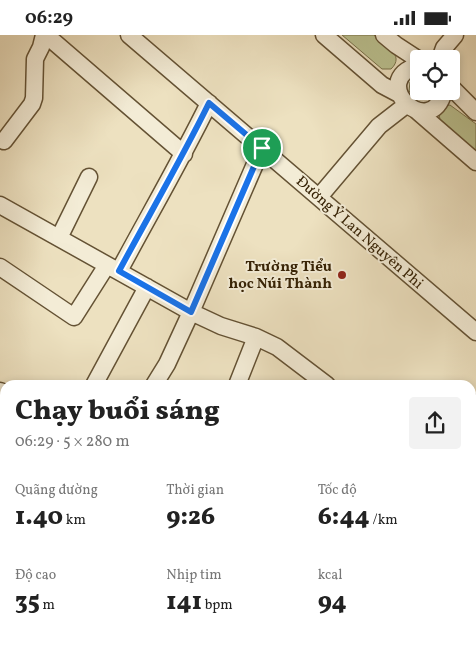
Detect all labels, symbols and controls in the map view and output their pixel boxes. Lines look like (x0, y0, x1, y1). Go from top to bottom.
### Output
text: 06:29 (25, 5, 73, 31)
map controls (410, 50, 460, 100)
button: locate (410, 50, 460, 100)
pin (241, 127, 283, 169)
icon: arrive (248, 134, 276, 162)
street label: Đường Ỷ Lan Nguyên Phi (291, 172, 427, 295)
place label: Trường Tiểu học Núi Thành (229, 257, 332, 295)
marker: Trường Tiểu học Núi Thành (336, 269, 348, 281)
text: Chạy buổi sáng (15, 392, 220, 431)
button: share (409, 397, 461, 449)
text: 06:29 · 5 × 280 m (15, 431, 130, 453)
text: Quãng đường (15, 481, 98, 500)
text: Thời gian (166, 481, 224, 500)
text: Tốc độ (318, 481, 357, 500)
text: 1.40 (15, 500, 63, 535)
text: 9:26 (166, 500, 215, 535)
text: 6:44 (318, 500, 370, 535)
text: km (63, 511, 86, 530)
text: /km (370, 511, 398, 530)
text: Độ cao (15, 566, 56, 585)
text: Nhịp tim (166, 566, 222, 585)
text: kcal (318, 566, 343, 585)
text: 35 (15, 585, 40, 620)
text: 141 (166, 585, 202, 620)
text: 94 (318, 585, 347, 620)
text: m (40, 596, 55, 615)
text: bpm (202, 596, 233, 615)

